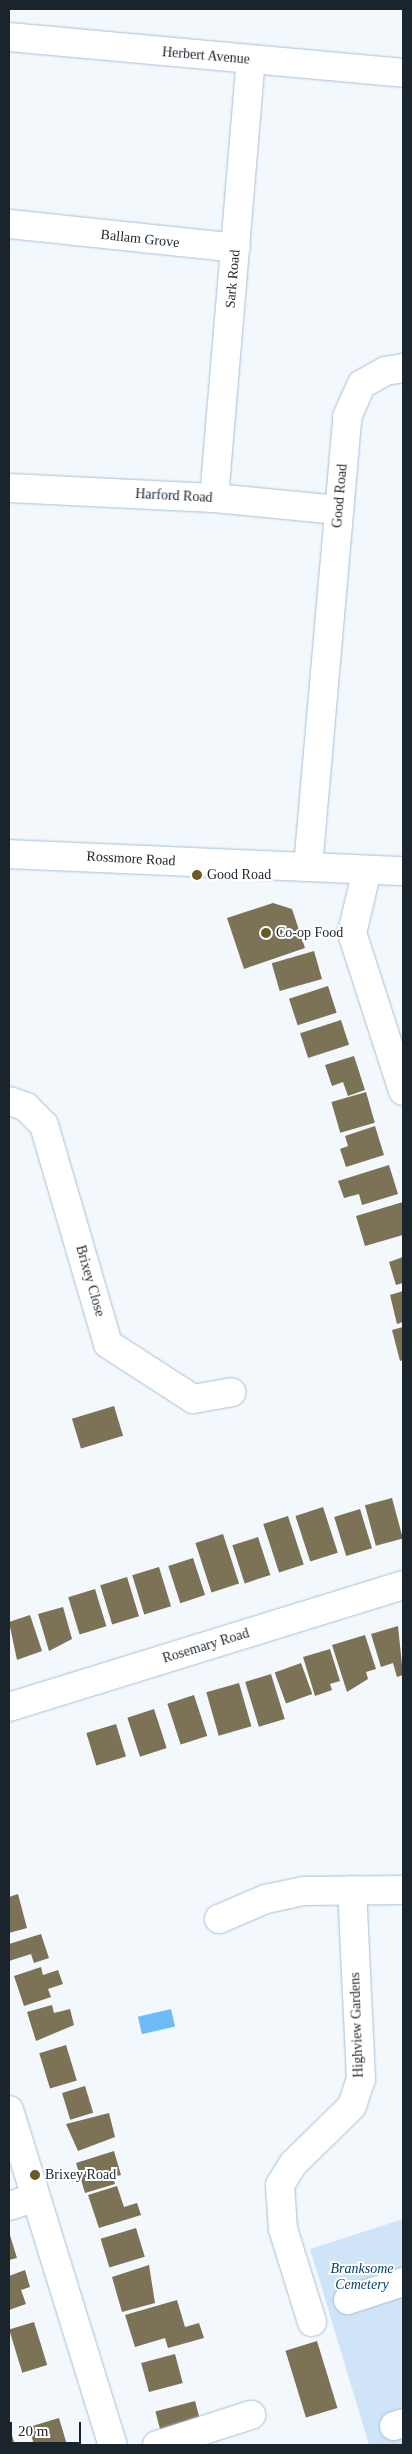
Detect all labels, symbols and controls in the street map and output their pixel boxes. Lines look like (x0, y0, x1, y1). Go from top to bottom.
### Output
street label: Herbert Avenue (161, 44, 251, 68)
street label: Ballam Grove (100, 227, 180, 251)
street label: Sark Road (222, 249, 244, 309)
street label: Good Road (329, 463, 351, 529)
street label: Harford Road (135, 486, 213, 506)
street label: Rossmore Road (86, 848, 176, 870)
place label: Good Road (207, 867, 271, 883)
marker: Good Road (191, 869, 203, 881)
place label: Co-op Food (276, 925, 343, 941)
marker: Co-op Food (260, 927, 272, 939)
street label: Brixey Close (72, 1243, 108, 1319)
street label: Rosemary Road (161, 1625, 251, 1667)
street label: Highview Gardens (347, 1972, 367, 2078)
place label: Brixey Road (45, 2167, 116, 2183)
marker: Brixey Road (29, 2169, 41, 2181)
park label: Branksome Cemetery (331, 2261, 393, 2294)
scale bar (12, 2412, 84, 2444)
text: 20 m (18, 2423, 48, 2439)

